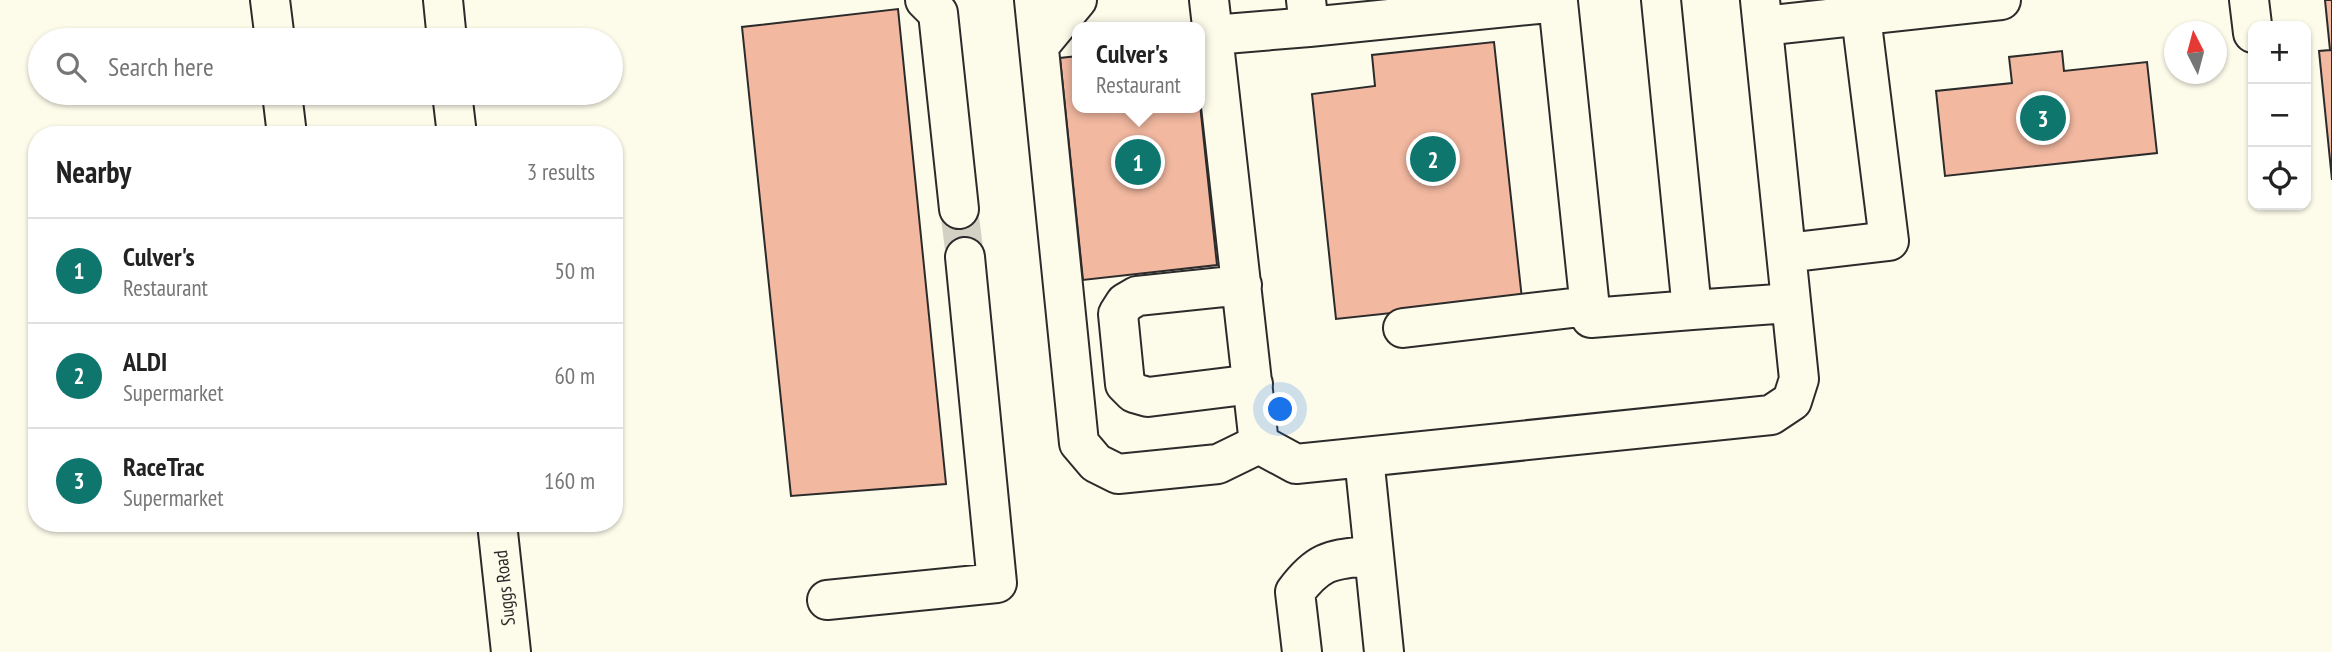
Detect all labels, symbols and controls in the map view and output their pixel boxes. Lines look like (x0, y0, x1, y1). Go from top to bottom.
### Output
north arrow (2164, 21, 2227, 84)
map controls (2248, 21, 2311, 210)
button: + (2248, 21, 2311, 84)
popup (1072, 22, 1205, 113)
search box (28, 28, 623, 105)
text: Culver's (1096, 37, 1168, 70)
icon: search (52, 48, 90, 86)
text: Search here (108, 50, 214, 83)
text: Restaurant (1096, 70, 1181, 99)
button: − (2248, 84, 2311, 147)
pin: 3 (2020, 92, 2066, 144)
pin: 2 (1410, 133, 1456, 185)
pin: 1 (1115, 136, 1161, 188)
button: locate (2248, 147, 2311, 210)
text: Nearby (56, 152, 131, 191)
text: 3 results (527, 157, 595, 186)
text: Culver's (123, 240, 195, 273)
text: 1 (74, 256, 85, 285)
text: 50 m (554, 256, 595, 285)
text: Restaurant (123, 273, 208, 302)
text: ALDI (123, 345, 167, 378)
text: 2 (74, 361, 85, 390)
text: 60 m (554, 361, 595, 390)
text: Supermarket (123, 378, 224, 407)
your location (1263, 392, 1297, 426)
text: RaceTrac (123, 450, 204, 483)
text: 3 (74, 466, 85, 495)
text: 160 m (544, 466, 595, 495)
text: Supermarket (123, 483, 224, 512)
street label: Suggs Road (488, 549, 520, 627)

